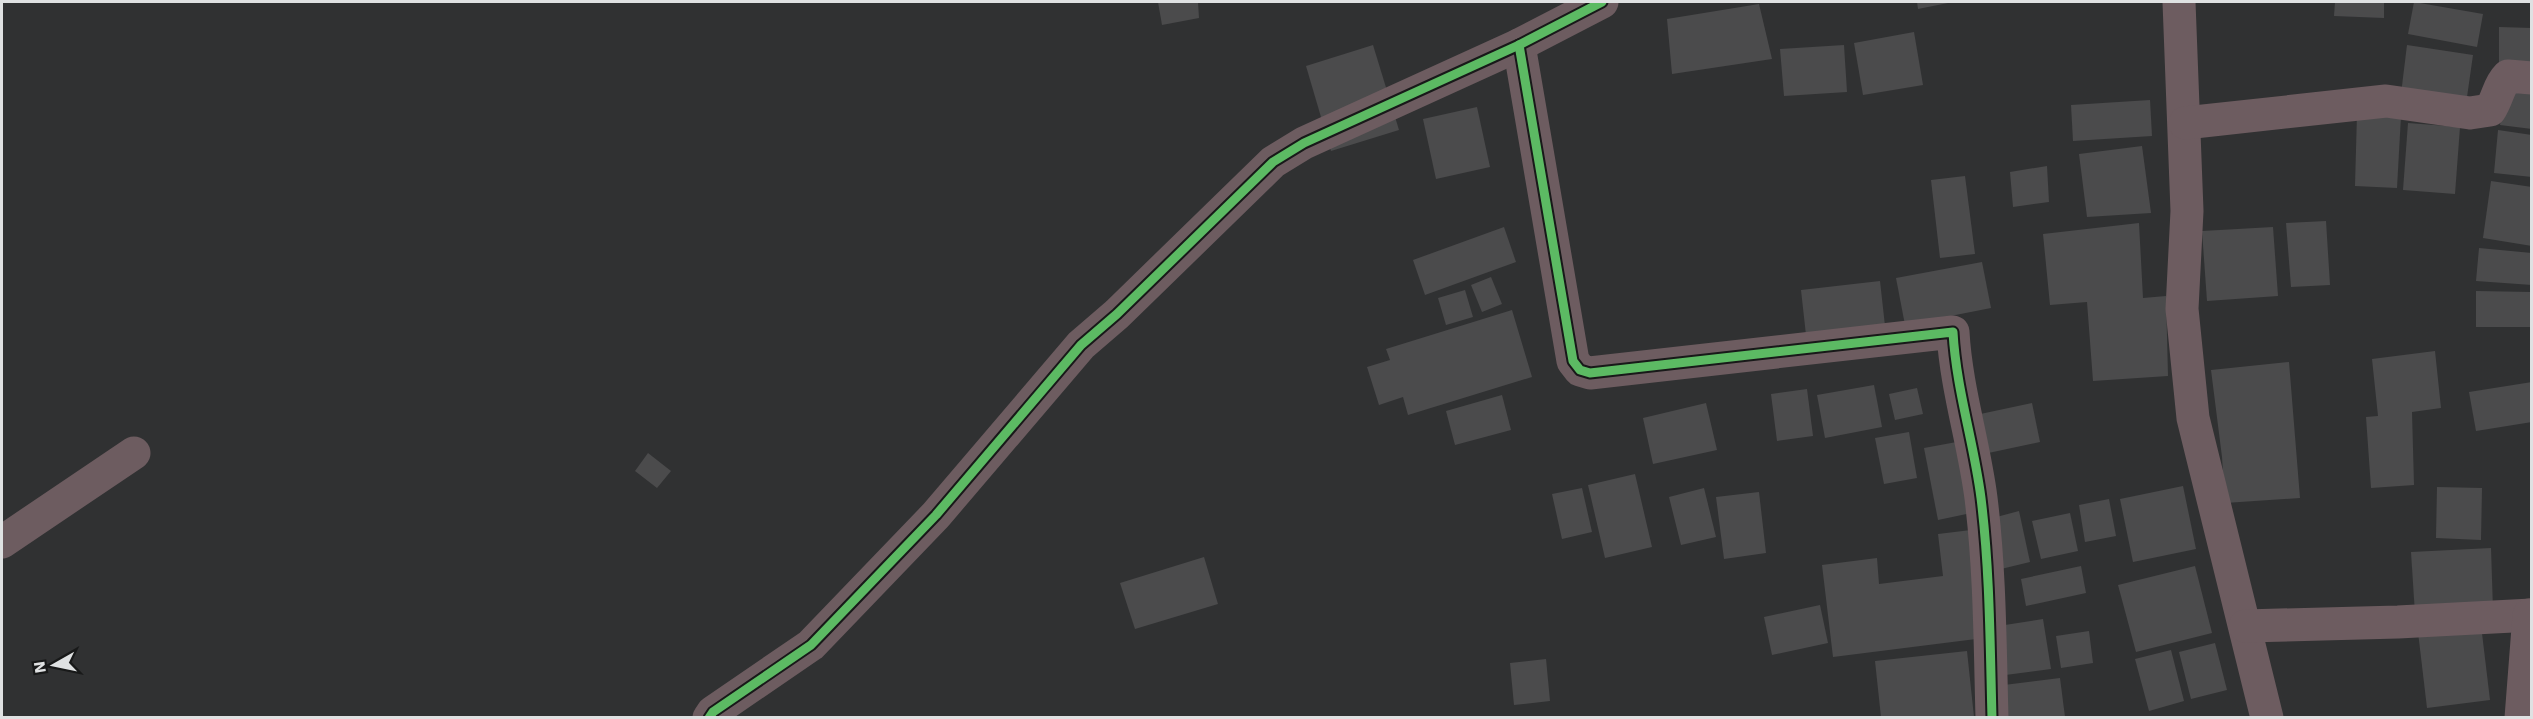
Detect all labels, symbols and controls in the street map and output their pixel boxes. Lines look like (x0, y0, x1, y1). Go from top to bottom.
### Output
north arrow (24, 635, 84, 695)
text: N (29, 660, 50, 675)

